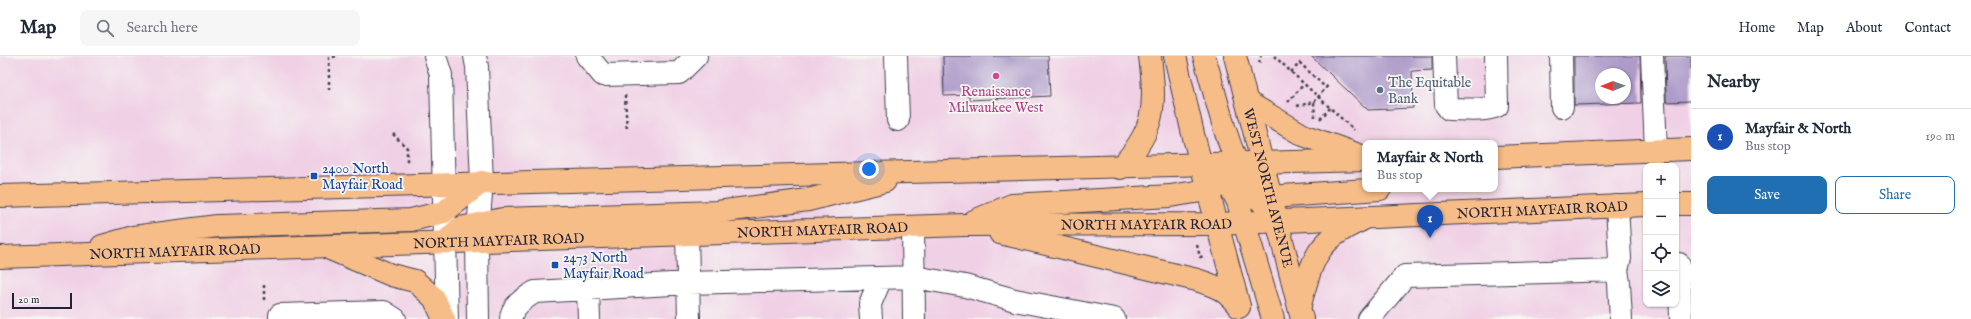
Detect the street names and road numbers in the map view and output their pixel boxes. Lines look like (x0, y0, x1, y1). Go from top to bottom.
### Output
street label: WEST NORTH AVENUE (1239, 106, 1297, 270)
street label: NORTH MAYFAIR ROAD (1456, 198, 1628, 223)
street label: NORTH MAYFAIR ROAD (1061, 215, 1233, 235)
street label: NORTH MAYFAIR ROAD (737, 219, 909, 243)
street label: NORTH MAYFAIR ROAD (413, 230, 585, 253)
street label: NORTH MAYFAIR ROAD (89, 240, 261, 264)

